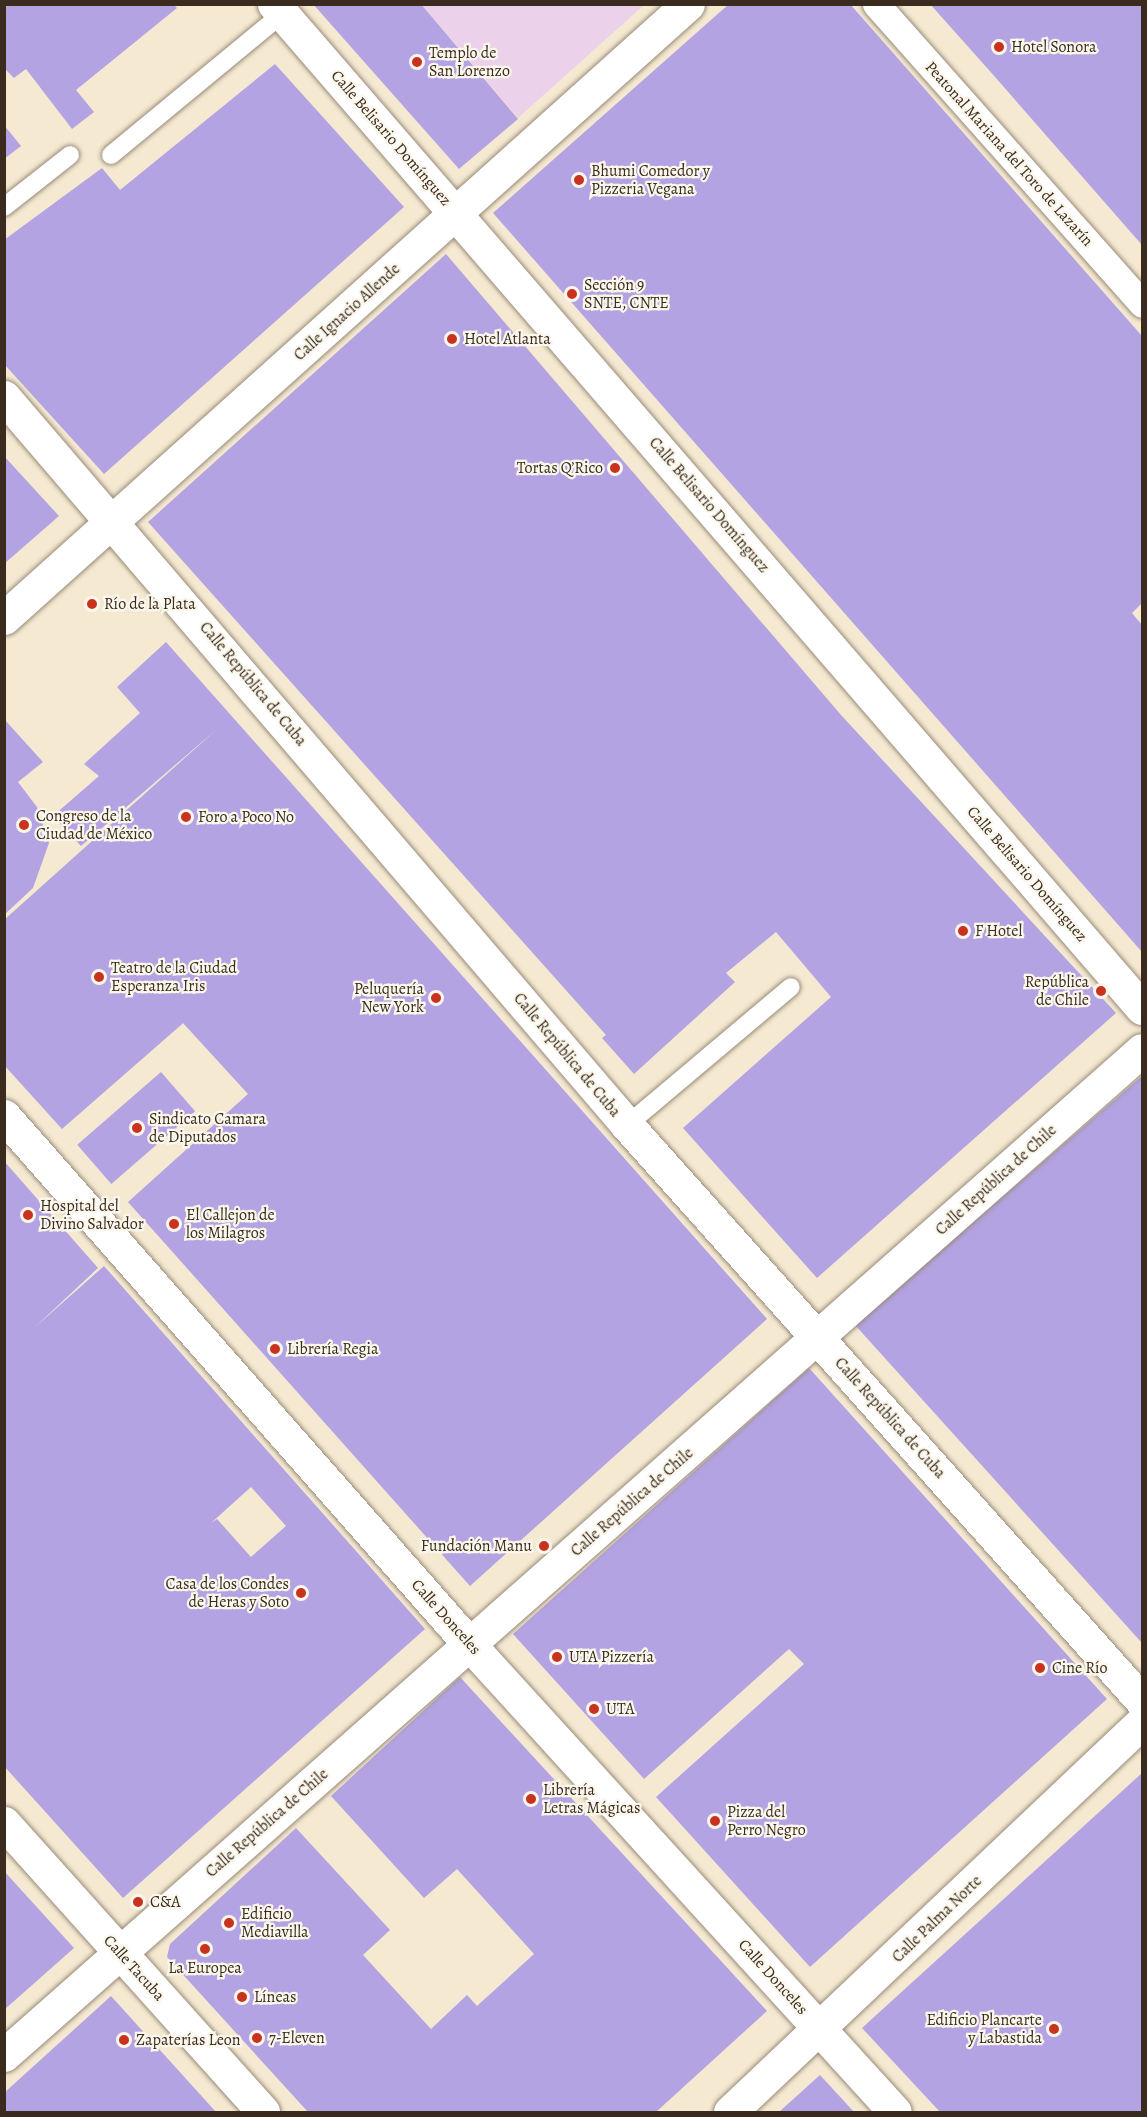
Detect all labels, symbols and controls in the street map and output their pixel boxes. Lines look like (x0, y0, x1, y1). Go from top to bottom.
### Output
place label: Hotel Sonora (1011, 37, 1097, 57)
marker: Hotel Sonora (992, 40, 1006, 54)
place label: Templo de San Lorenzo (429, 43, 510, 81)
marker: Templo de San Lorenzo (410, 55, 424, 69)
street label: Peatonal Mariana del Toro de Lazarín (921, 58, 1097, 250)
street label: Calle Belisario Domínguez (327, 66, 455, 210)
place label: Bhumi Comedor y Pizzeria Vegana (591, 161, 710, 199)
marker: Bhumi Comedor y Pizzeria Vegana (572, 173, 586, 187)
street label: Calle Ignacio Allende (290, 259, 404, 365)
place label: Sección 9 SNTE, CNTE (584, 275, 669, 313)
marker: Sección 9 SNTE, CNTE (565, 287, 579, 301)
place label: Hotel Atlanta (464, 329, 551, 349)
marker: Hotel Atlanta (445, 332, 459, 346)
street label: Calle Belisario Domínguez (645, 433, 773, 577)
place label: Tortas Q’Rico (517, 458, 603, 478)
marker: Tortas Q’Rico (608, 461, 622, 475)
place label: Río de la Plata (104, 594, 196, 614)
marker: Río de la Plata (85, 597, 99, 611)
street label: Calle República de Cuba (195, 618, 311, 750)
street label: Calle Belisario Domínguez (963, 802, 1091, 946)
place label: Congreso de la Ciudad de México (36, 806, 152, 844)
place label: Foro a Poco No (198, 807, 294, 827)
marker: Foro a Poco No (179, 810, 193, 824)
marker: Congreso de la Ciudad de México (17, 818, 31, 832)
place label: F Hotel (975, 921, 1022, 941)
marker: F Hotel (956, 924, 970, 938)
place label: Teatro de la Ciudad Esperanza Iris (111, 958, 237, 996)
marker: Teatro de la Ciudad Esperanza Iris (92, 970, 106, 984)
place label: República de Chile (1025, 972, 1089, 1010)
place label: Peluquería New York (354, 979, 424, 1017)
marker: República de Chile (1094, 984, 1108, 998)
street label: Calle República de Cuba (509, 989, 625, 1121)
marker: Peluquería New York (429, 991, 443, 1005)
place label: Sindicato Camara de Diputados (149, 1109, 266, 1147)
marker: Sindicato Camara de Diputados (130, 1121, 144, 1135)
street label: Calle República de Chile (932, 1121, 1060, 1239)
place label: Hospital del Divino Salvador (40, 1196, 144, 1234)
place label: El Callejon de los Milagros (186, 1205, 275, 1243)
marker: Hospital del Divino Salvador (21, 1208, 35, 1222)
marker: El Callejon de los Milagros (167, 1217, 181, 1231)
place label: Librería Regia (287, 1339, 378, 1359)
marker: Librería Regia (268, 1342, 282, 1356)
street label: Calle República de Cuba (831, 1354, 949, 1482)
street label: Calle República de Chile (567, 1444, 697, 1560)
place label: Fundación Manu (421, 1536, 532, 1556)
marker: Fundación Manu (537, 1539, 551, 1553)
place label: Casa de los Condes de Heras y Soto (165, 1574, 289, 1612)
street label: Calle Donceles (407, 1575, 485, 1659)
marker: Casa de los Condes de Heras y Soto (294, 1586, 308, 1600)
place label: UTA Pizzería (569, 1647, 654, 1667)
marker: UTA Pizzería (550, 1650, 564, 1664)
place label: Cine Río (1052, 1658, 1107, 1678)
marker: Cine Río (1033, 1661, 1047, 1675)
place label: UTA (606, 1699, 635, 1719)
marker: UTA (587, 1702, 601, 1716)
street label: Calle República de Chile (202, 1765, 332, 1881)
place label: Librería Letras Mágicas (543, 1780, 640, 1818)
marker: Librería Letras Mágicas (524, 1792, 538, 1806)
place label: Pizza del Perro Negro (727, 1802, 806, 1840)
marker: Pizza del Perro Negro (708, 1814, 722, 1828)
street label: Calle Palma Norte (888, 1871, 986, 1967)
place label: C&A (150, 1892, 181, 1912)
marker: C&A (131, 1895, 145, 1909)
place label: Edificio Mediavilla (241, 1904, 309, 1942)
marker: Edificio Mediavilla (222, 1916, 236, 1930)
street label: Calle Tacuba (99, 1931, 169, 2005)
street label: Calle Donceles (734, 1935, 812, 2019)
marker: La Europea (198, 1942, 212, 1956)
place label: La Europea (168, 1958, 242, 1978)
place label: Líneas (254, 1987, 296, 2007)
marker: Líneas (235, 1990, 249, 2004)
place label: Edificio Plancarte y Labastida (926, 2010, 1042, 2048)
marker: Edificio Plancarte y Labastida (1047, 2022, 1061, 2036)
place label: 7-Eleven (269, 2028, 325, 2048)
place label: Zapaterías Leon (136, 2030, 241, 2050)
marker: 7-Eleven (250, 2031, 264, 2045)
marker: Zapaterías Leon (117, 2033, 131, 2047)

